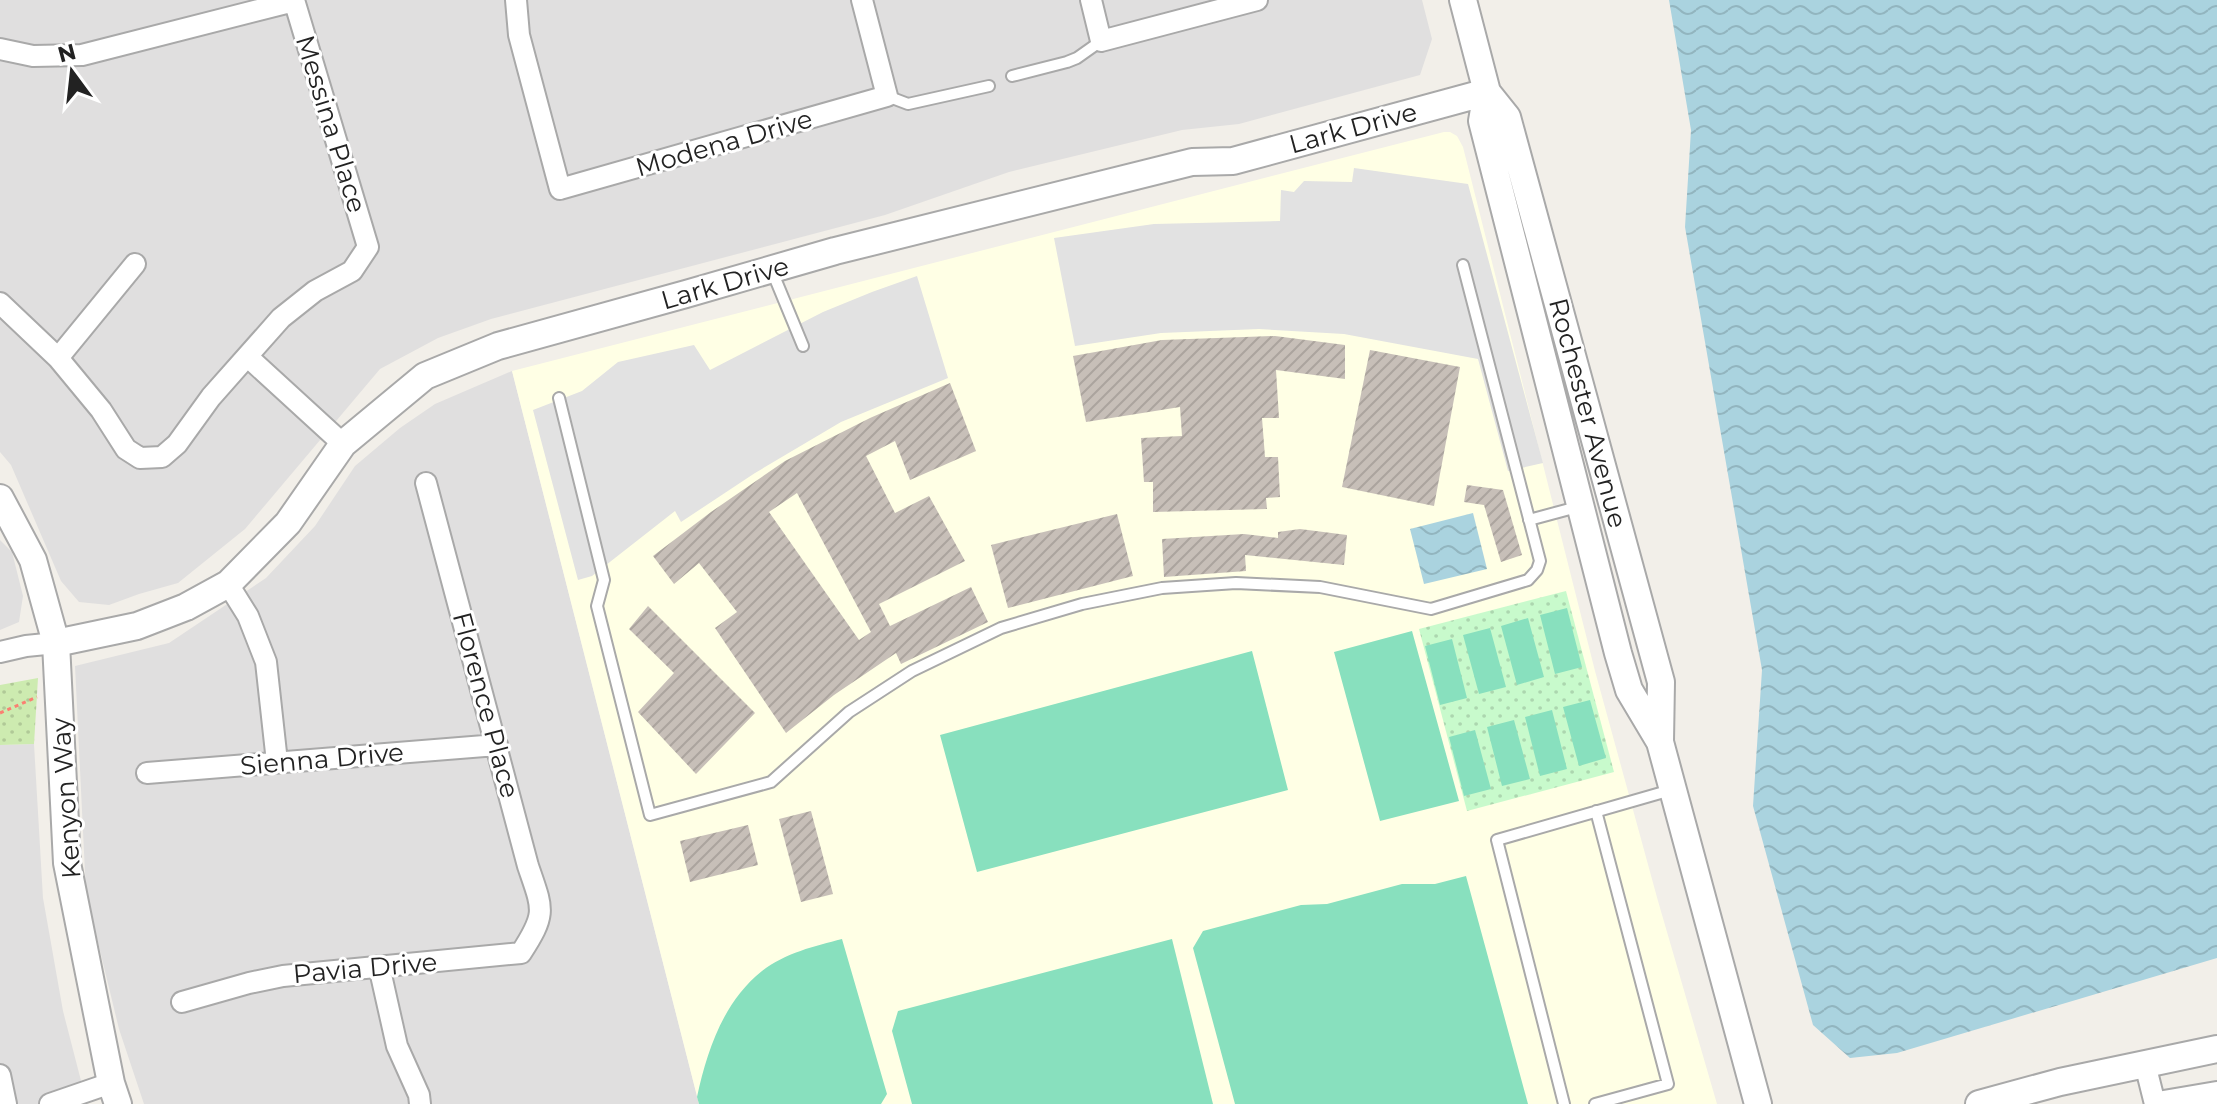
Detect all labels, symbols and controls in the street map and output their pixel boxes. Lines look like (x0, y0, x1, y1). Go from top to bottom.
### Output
street label: Messina Place (289, 31, 373, 217)
north arrow (32, 32, 112, 112)
text: N (55, 38, 79, 69)
street label: Lark Drive (1285, 96, 1421, 160)
street label: Modena Drive (632, 102, 816, 184)
street label: Lark Drive (657, 250, 793, 316)
street label: Rochester Avenue (1542, 295, 1634, 531)
street label: Florence Place (446, 609, 526, 801)
street label: Kenyon Way (44, 715, 88, 880)
street label: Sienna Drive (239, 736, 405, 782)
street label: Pavia Drive (292, 946, 438, 990)

